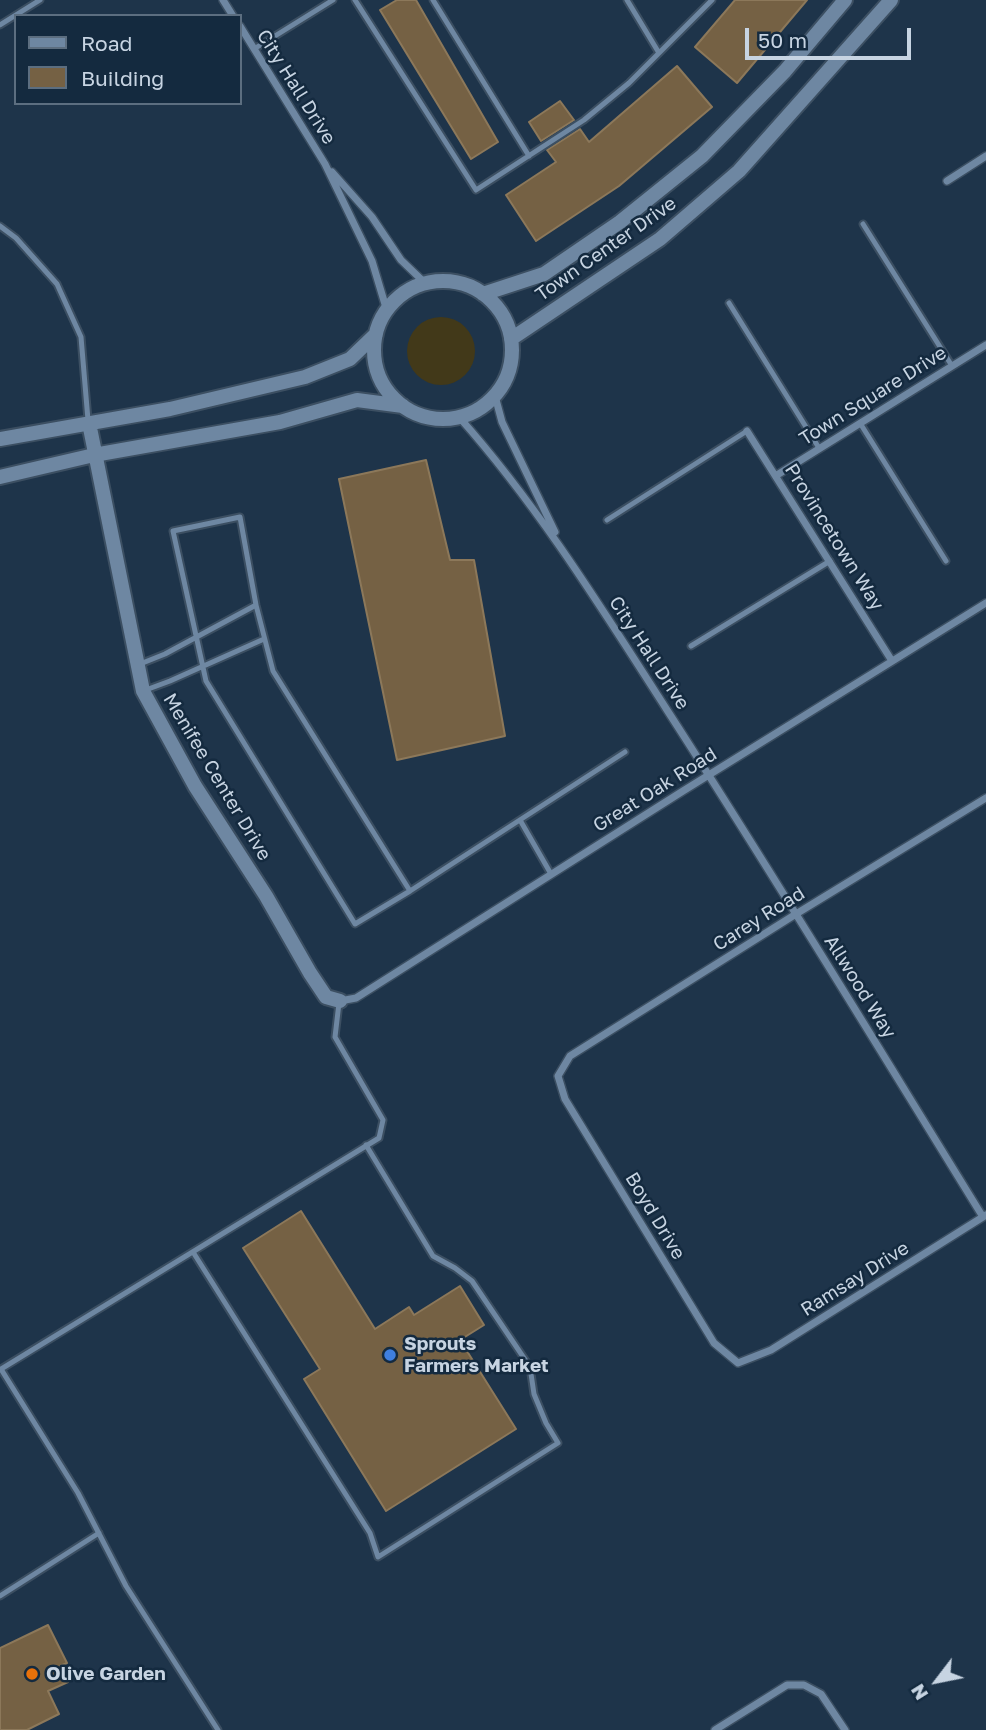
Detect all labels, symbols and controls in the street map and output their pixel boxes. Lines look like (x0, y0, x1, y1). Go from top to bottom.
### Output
legend (14, 14, 242, 105)
scale bar (748, 14, 914, 58)
street label: City Hall Drive (252, 26, 340, 148)
text: 50 m (758, 27, 807, 53)
text: Road (81, 30, 132, 56)
text: Building (81, 65, 164, 91)
street label: Town Center Drive (531, 192, 681, 306)
street label: Town Square Drive (795, 341, 951, 451)
street label: Provincetown Way (780, 459, 888, 615)
street label: City Hall Drive (604, 592, 694, 714)
street label: Menifee Center Drive (158, 689, 276, 865)
street label: Great Oak Road (589, 743, 721, 837)
street label: Carey Road (709, 882, 809, 956)
street label: Allwood Way (819, 931, 901, 1043)
street label: Boyd Drive (620, 1168, 690, 1264)
street label: Ramsay Drive (797, 1237, 913, 1321)
place label: Sprouts Farmers Market (404, 1333, 549, 1377)
marker: Sprouts Farmers Market (382, 1347, 398, 1363)
north arrow (902, 1646, 972, 1716)
place label: Olive Garden (46, 1663, 166, 1685)
marker: Olive Garden (24, 1666, 40, 1682)
text: N (905, 1680, 932, 1705)

